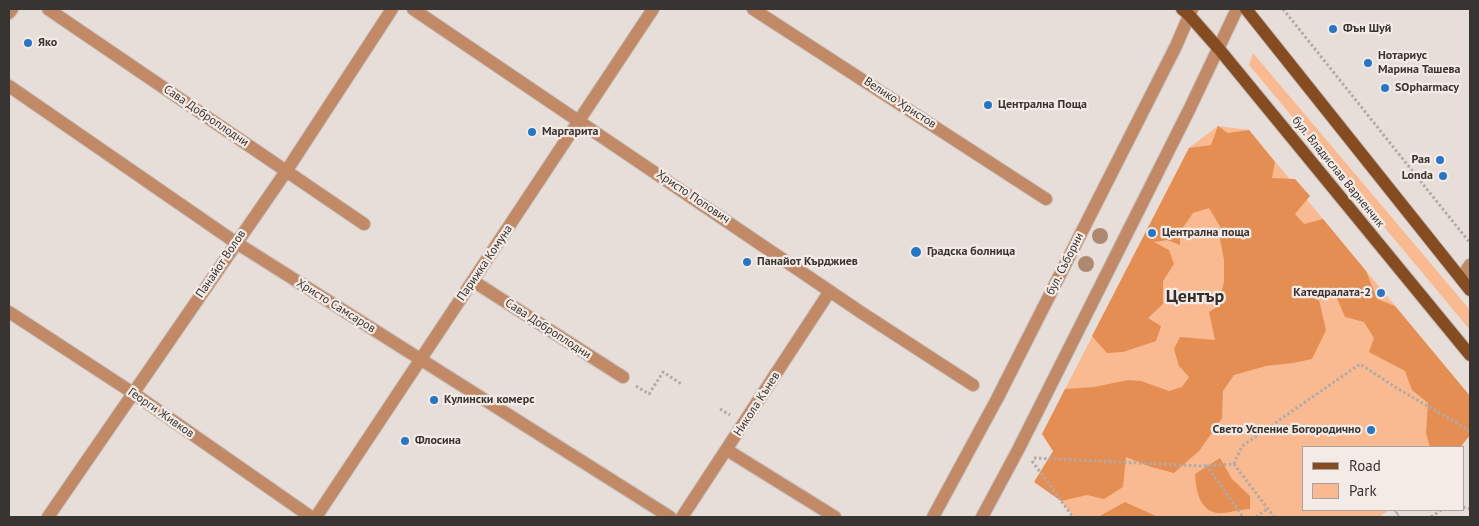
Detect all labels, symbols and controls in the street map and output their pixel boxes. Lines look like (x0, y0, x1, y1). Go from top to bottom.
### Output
place label: Фън Шуй (1343, 22, 1391, 36)
marker: Фън Шуй (1327, 23, 1339, 35)
place label: Яко (38, 36, 57, 50)
marker: Яко (22, 37, 34, 49)
place label: Нотариус Марина Ташева (1378, 49, 1460, 77)
marker: Нотариус Марина Ташева (1362, 57, 1374, 69)
street label: Велико Христов (861, 74, 939, 132)
place label: SOpharmacy (1395, 81, 1459, 95)
street label: Сава Доброплодни (161, 82, 251, 150)
marker: SOpharmacy (1379, 82, 1391, 94)
place label: Централна Поща (998, 98, 1087, 112)
marker: Централна Поща (982, 99, 994, 111)
street label: бул. Владислав Варненчик (1289, 114, 1387, 230)
place label: Маргарита (542, 125, 598, 139)
marker: Маргарита (526, 126, 538, 138)
place label: Рая (1411, 153, 1430, 167)
marker: Рая (1434, 154, 1446, 166)
street label: Христо Попович (654, 167, 732, 227)
place label: Londa (1402, 169, 1433, 183)
marker: Londa (1437, 170, 1449, 182)
street label: Парижка Комуна (454, 222, 516, 304)
place label: Централна поща (1162, 226, 1250, 240)
street label: Панайот Волов (193, 227, 249, 301)
marker: Централна поща (1146, 227, 1158, 239)
street label: бул. Съборни (1043, 230, 1087, 298)
marker: Градска болница (909, 245, 923, 259)
place label: Градска болница (927, 245, 1015, 259)
place label: Панайот Кърджиев (757, 255, 858, 269)
marker: Панайот Кърджиев (741, 256, 753, 268)
street label: Христо Самсаров (294, 276, 378, 336)
district label: Център (1166, 286, 1224, 308)
place label: Катедралата-2 (1293, 286, 1371, 300)
marker: Катедралата-2 (1375, 287, 1387, 299)
street label: Сава Доброплодни (502, 296, 594, 362)
street label: Никола Кънев (731, 369, 783, 439)
street label: Георги Живков (125, 385, 197, 441)
place label: Кулински комерс (444, 393, 534, 407)
marker: Кулински комерс (428, 394, 440, 406)
place label: Свето Успение Богородично (1213, 423, 1361, 437)
marker: Свето Успение Богородично (1365, 424, 1377, 436)
place label: Флосина (415, 434, 461, 448)
marker: Флосина (399, 435, 411, 447)
legend (1302, 446, 1464, 511)
text: Road (1349, 456, 1381, 475)
text: Park (1349, 481, 1377, 500)

